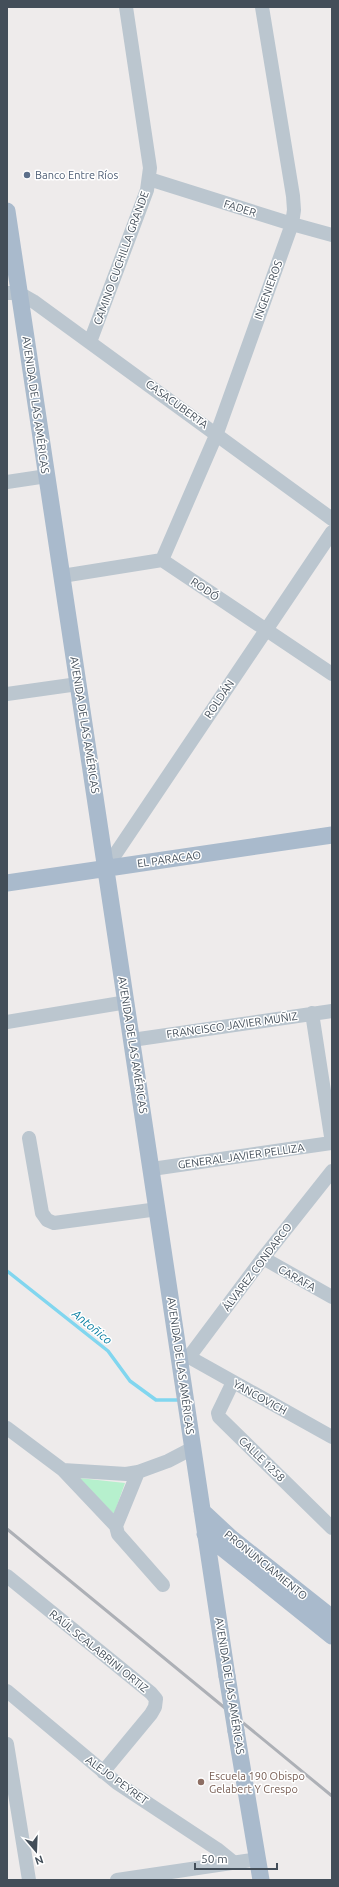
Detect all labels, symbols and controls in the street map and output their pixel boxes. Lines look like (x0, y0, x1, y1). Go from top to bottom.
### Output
place label: Banco Entre Ríos (35, 169, 118, 181)
marker: Banco Entre Ríos (22, 170, 32, 180)
street label: CAMINO CUCHILLA GRANDE (91, 189, 151, 327)
street label: FADER (222, 197, 258, 219)
street label: INGENIEROS (252, 259, 284, 321)
street label: AVENIDA DE LAS AMÉRICAS (20, 336, 53, 475)
street label: CASACUBERTA (144, 377, 211, 431)
street label: RODÓ (189, 574, 222, 603)
street label: AVENIDA DE LAS AMÉRICAS (68, 656, 103, 794)
street label: ROLDÁN (201, 677, 236, 720)
street label: EL PARACAO (136, 849, 202, 869)
street label: AVENIDA DE LAS AMÉRICAS (116, 976, 151, 1114)
street label: FRANCISCO JAVIER MUÑIZ (166, 1010, 298, 1040)
street label: GENERAL JAVIER PELLIZA (177, 1141, 306, 1171)
street label: ÁLVAREZ CONDARCO (219, 1220, 294, 1313)
street label: CARAFA (276, 1263, 319, 1294)
street label: AVENIDA DE LAS AMÉRICAS (165, 1297, 198, 1436)
water label: Antoñico (69, 1306, 115, 1347)
street label: YANCOVICH (231, 1377, 289, 1417)
street label: CALLE 1258 (237, 1434, 287, 1484)
street label: PRONUNCIAMIENTO (222, 1528, 310, 1602)
street label: RAÚL SCALABRINI ORTIZ (47, 1607, 151, 1694)
street label: AVENIDA DE LAS AMÉRICAS (213, 1617, 248, 1755)
street label: ALEJO PEYRET (84, 1753, 150, 1807)
place label: Escuela 190 Obispo Gelabert Y Crespo (209, 1770, 305, 1795)
marker: Escuela 190 Obispo Gelabert Y Crespo (196, 1777, 206, 1787)
north arrow (16, 1831, 56, 1871)
scale bar (195, 1845, 277, 1871)
text: 50 m (201, 1852, 228, 1865)
text: N (33, 1853, 45, 1867)

